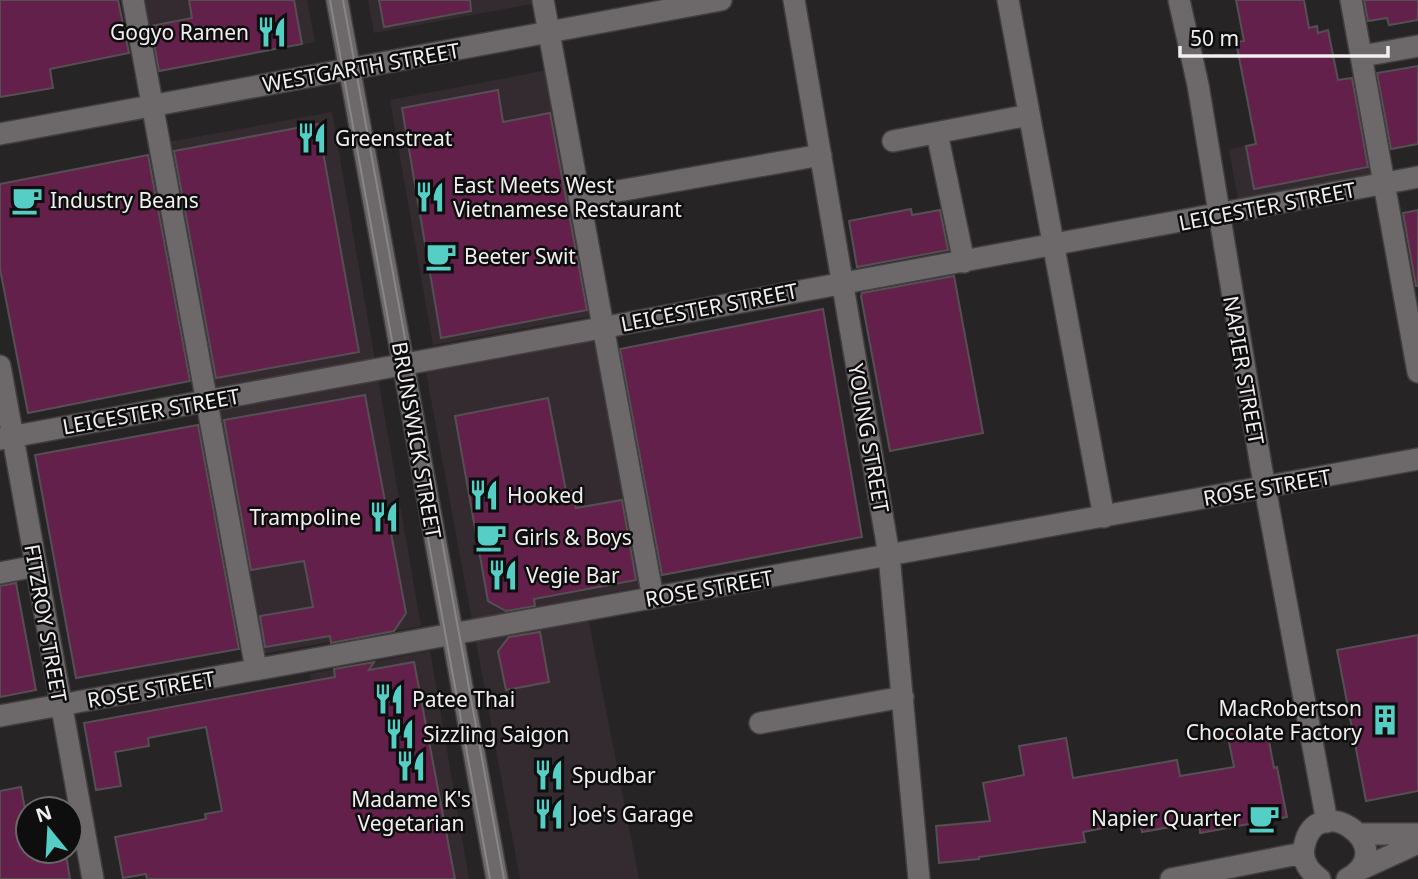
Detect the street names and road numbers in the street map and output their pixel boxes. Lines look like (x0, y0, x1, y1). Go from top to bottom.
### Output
street label: WESTGARTH STREET (260, 36, 462, 98)
street label: LEICESTER STREET (1176, 175, 1358, 237)
street label: LEICESTER STREET (618, 276, 800, 338)
street label: NAPIER STREET (1217, 293, 1271, 447)
street label: BRUNSWICK STREET (386, 339, 448, 541)
street label: YOUNG STREET (842, 361, 896, 515)
street label: LEICESTER STREET (60, 382, 242, 440)
street label: ROSE STREET (1201, 462, 1333, 512)
street label: FITZROY STREET (18, 542, 74, 704)
street label: ROSE STREET (643, 563, 775, 613)
street label: ROSE STREET (85, 664, 217, 714)

